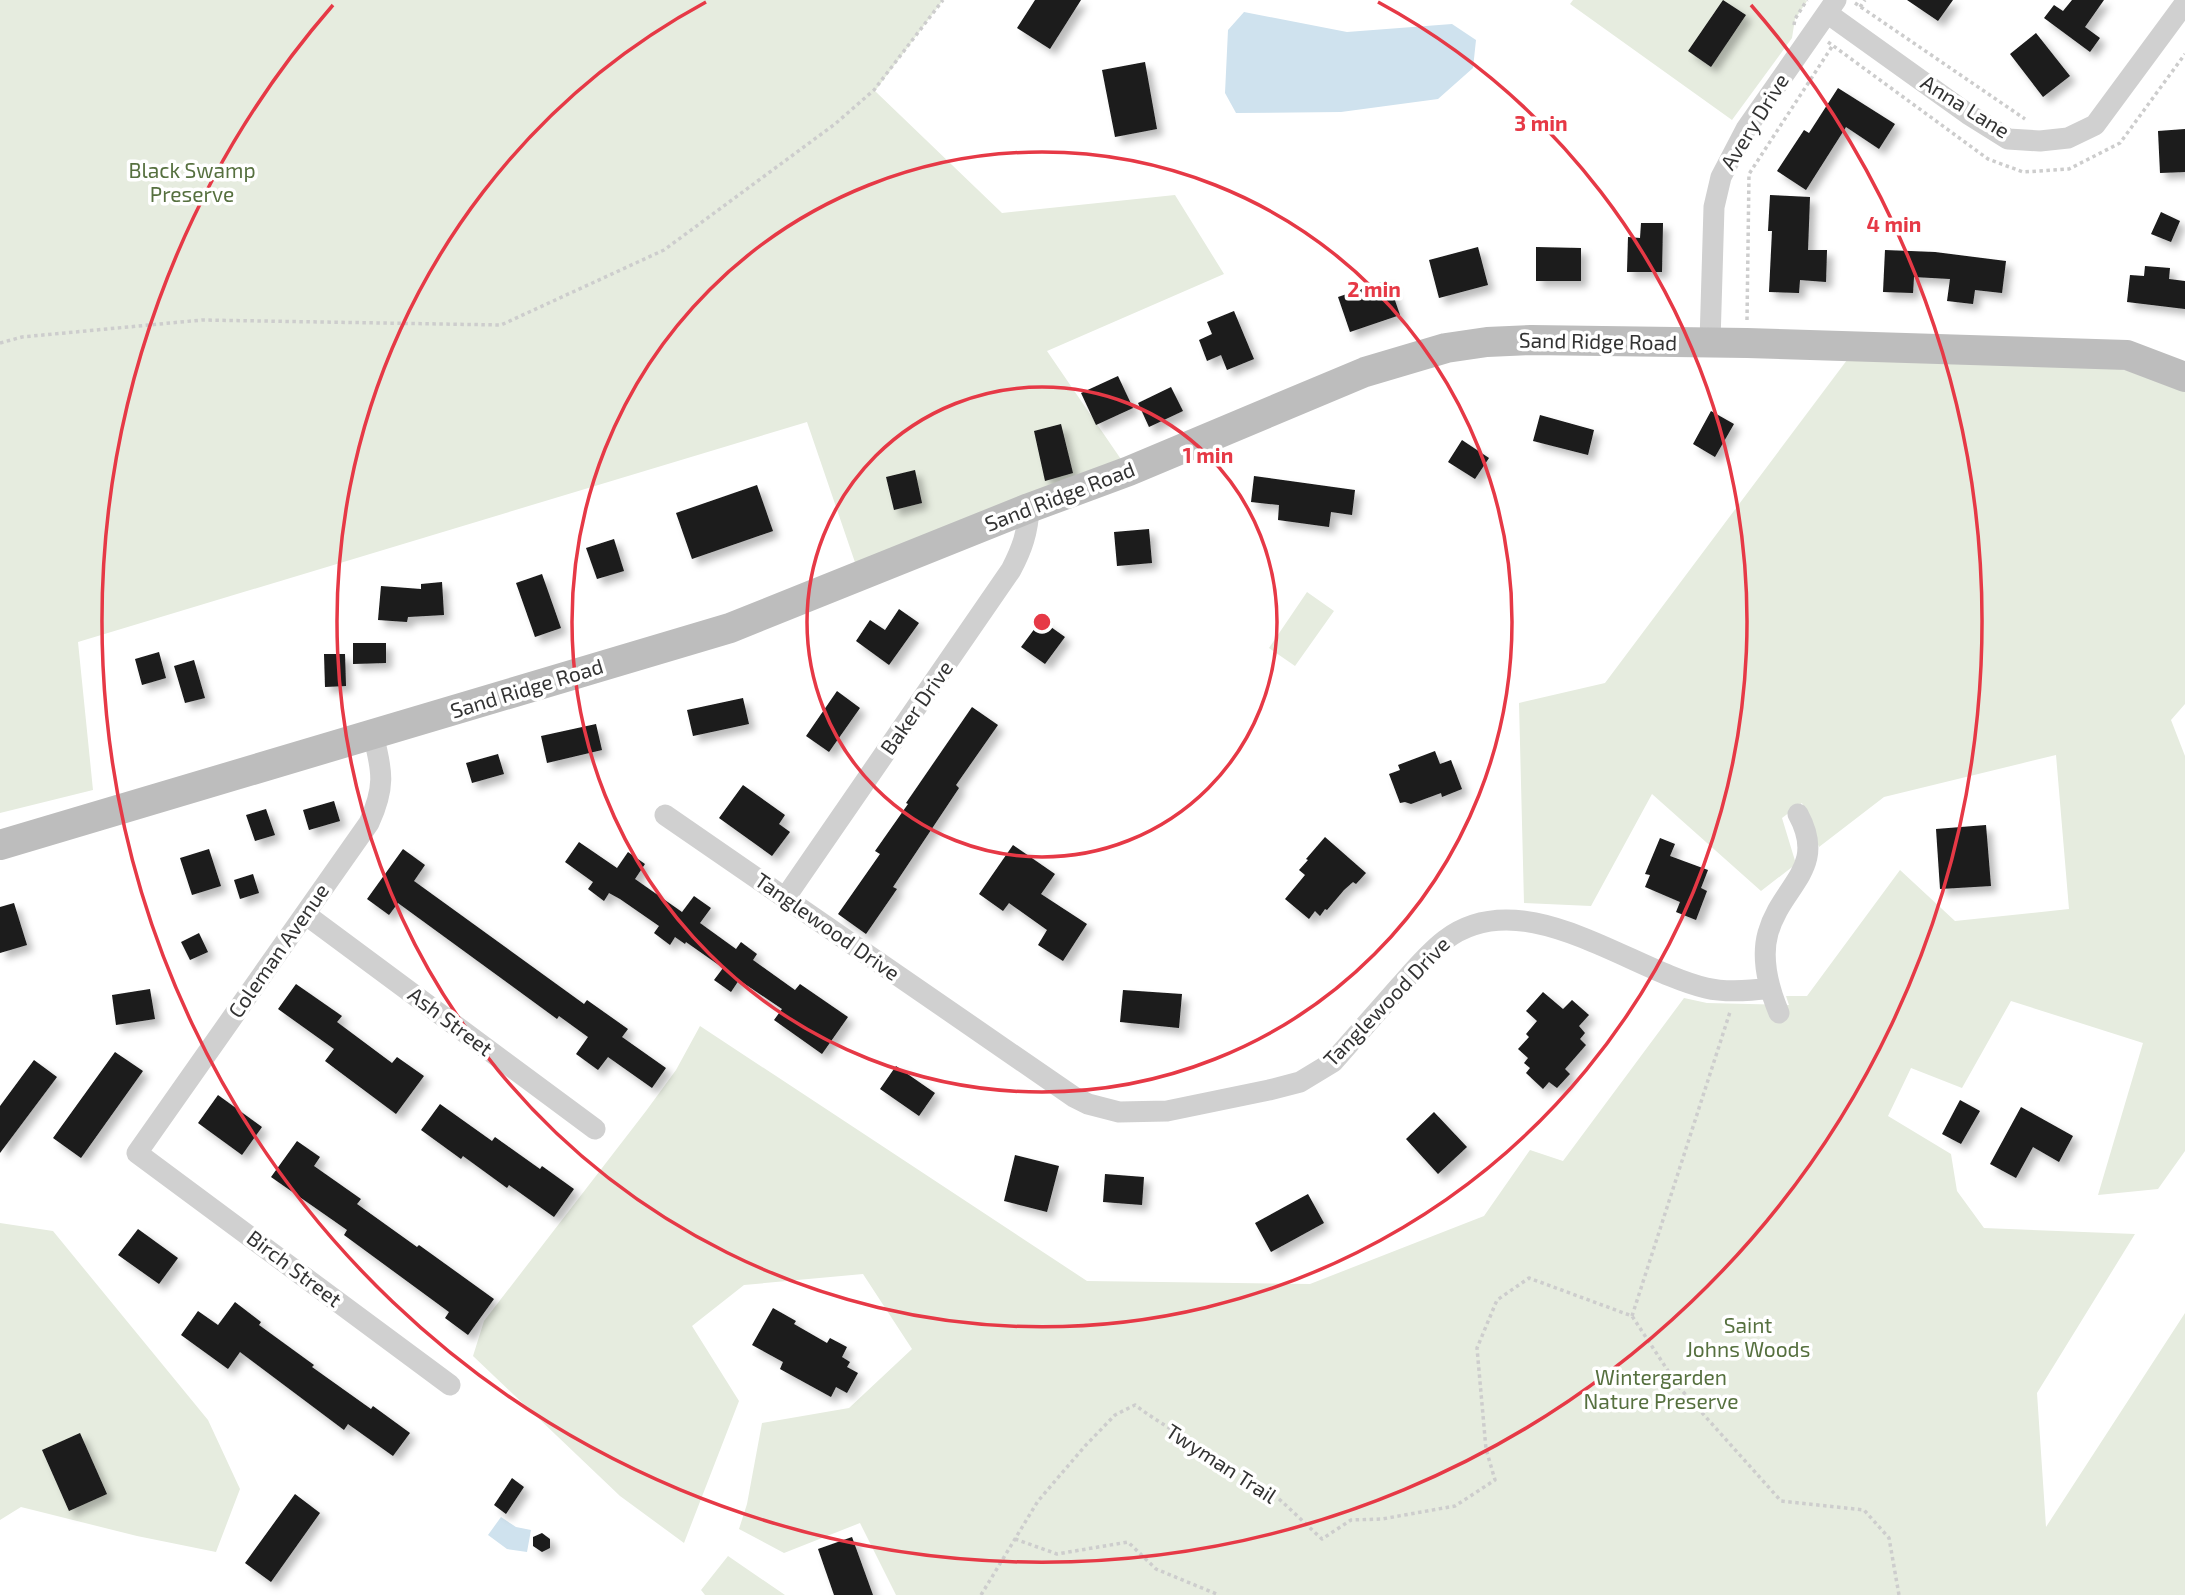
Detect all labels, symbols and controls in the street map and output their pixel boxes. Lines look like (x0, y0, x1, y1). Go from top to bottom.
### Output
street label: Avery Drive (1714, 69, 1793, 174)
street label: Anna Lane (1917, 69, 2015, 143)
text: 3 min (1514, 110, 1568, 135)
park label: Black Swamp Preserve (128, 157, 256, 206)
text: 4 min (1867, 211, 1921, 236)
text: 2 min (1347, 276, 1401, 301)
street label: Sand Ridge Road (1519, 327, 1677, 354)
text: 1 min (1183, 442, 1233, 467)
street label: Sand Ridge Road (981, 456, 1138, 536)
centre of rings (1030, 610, 1054, 634)
street label: Sand Ridge Road (447, 652, 606, 723)
street label: Baker Drive (874, 655, 957, 759)
street label: Tanglewood Drive (751, 867, 905, 985)
street label: Coleman Avenue (222, 878, 333, 1022)
street label: Tanglewood Drive (1318, 931, 1454, 1071)
street label: Ash Street (404, 981, 498, 1061)
street label: Birch Street (243, 1224, 347, 1311)
park label: Saint Johns Woods (1686, 1312, 1810, 1361)
park label: Wintergarden Nature Preserve (1584, 1364, 1738, 1413)
street label: Twyman Trail (1162, 1418, 1283, 1508)

